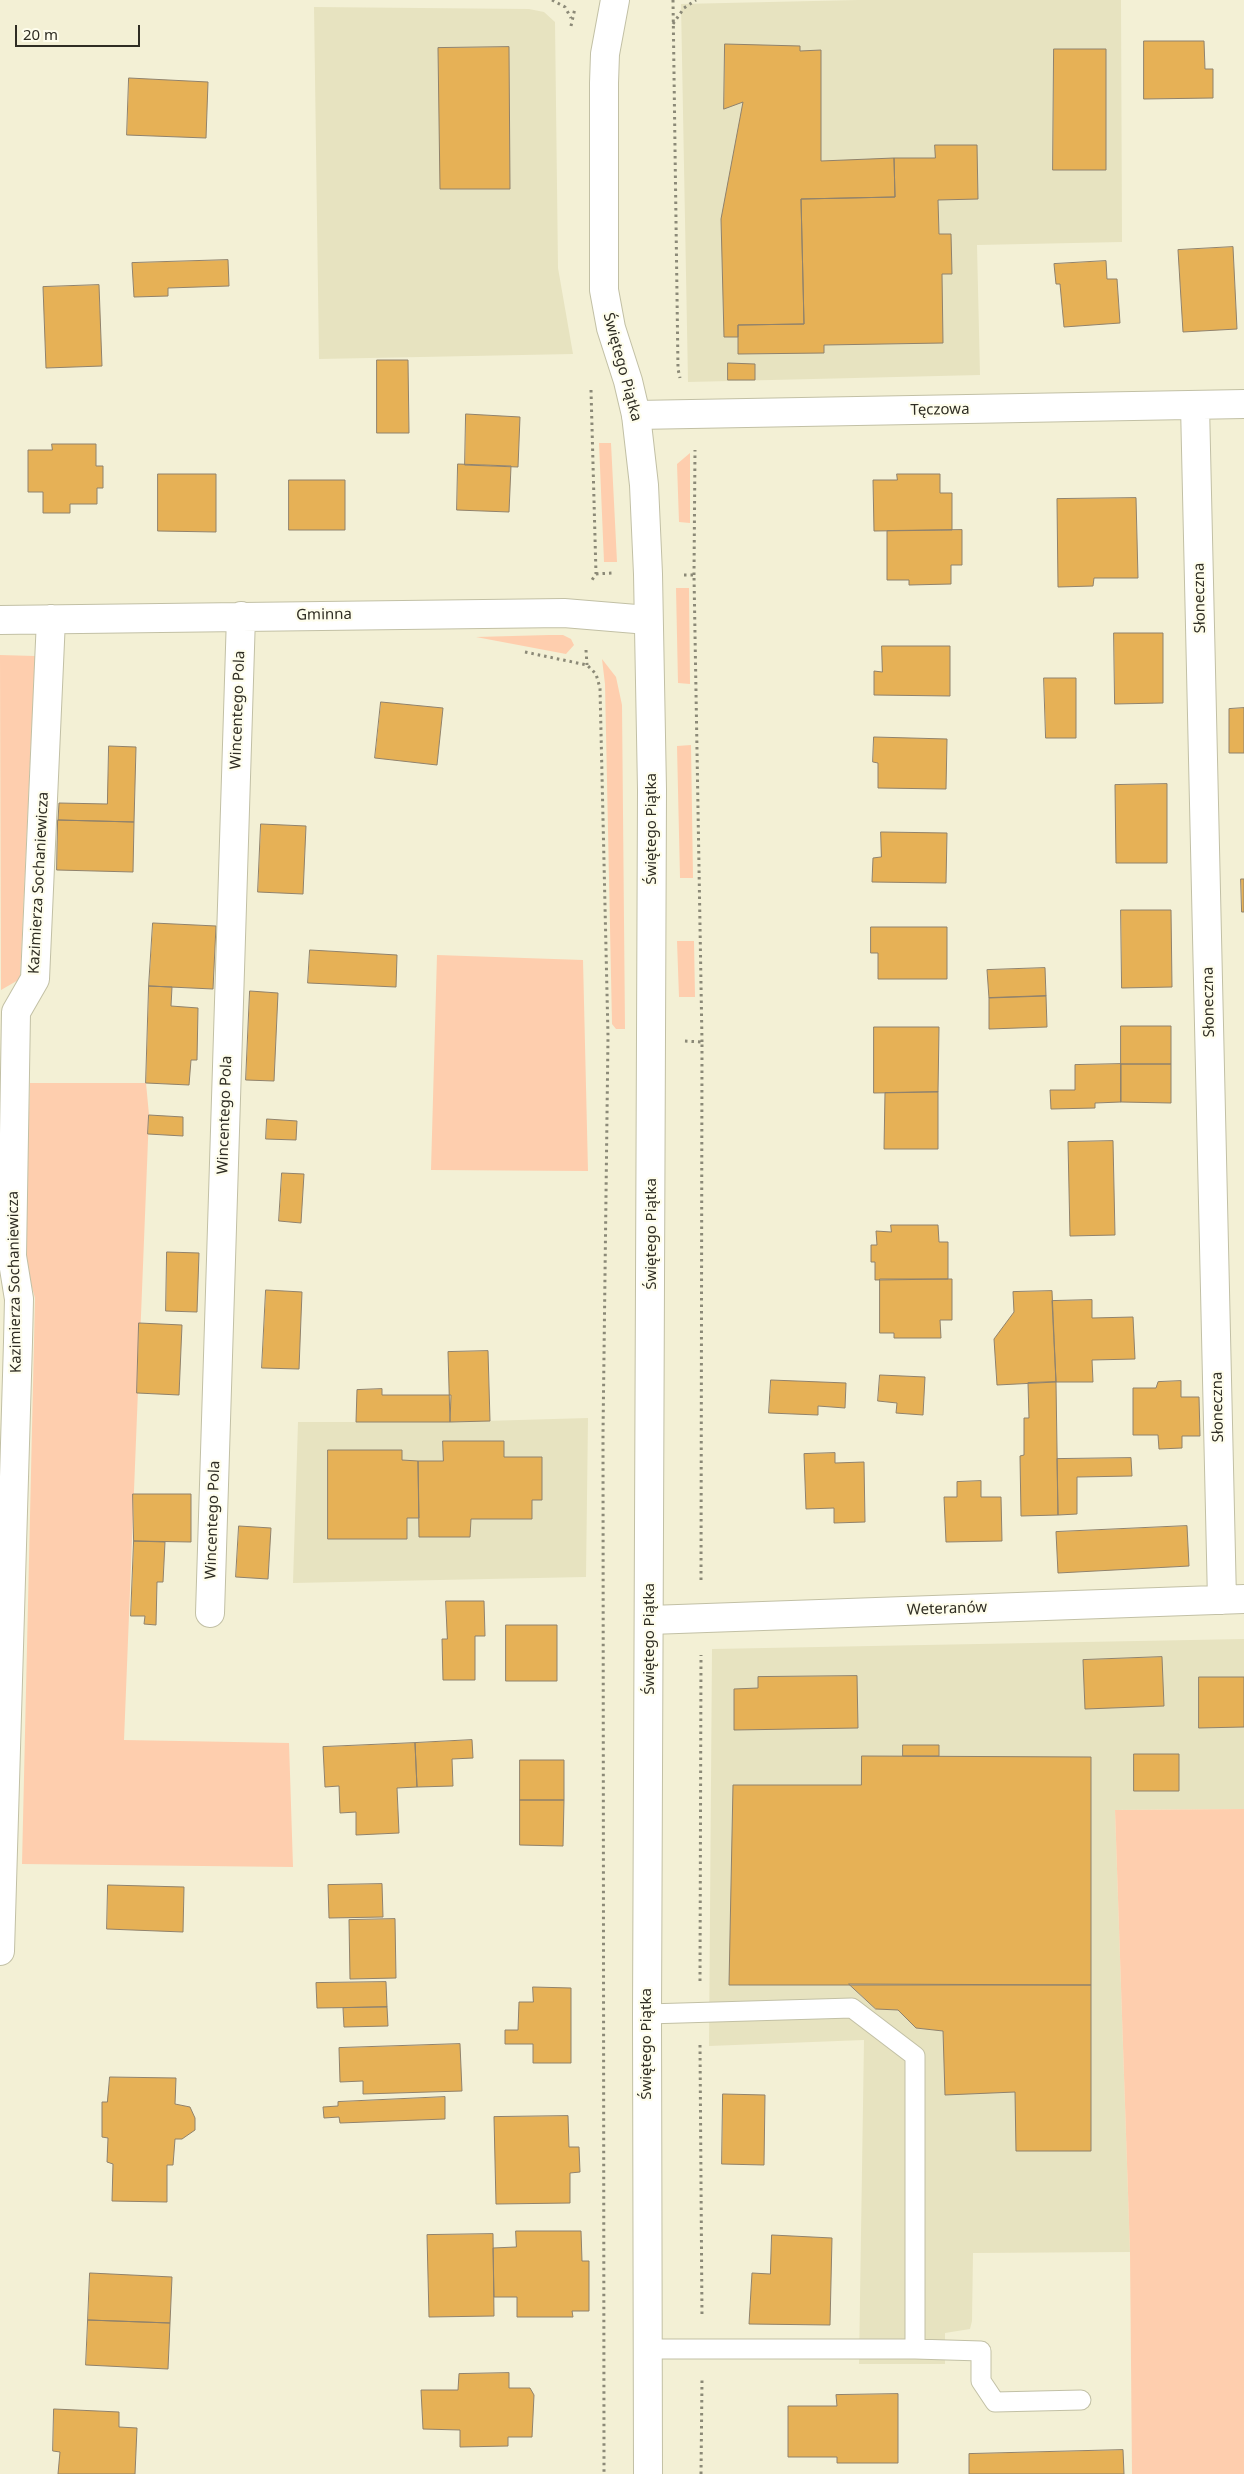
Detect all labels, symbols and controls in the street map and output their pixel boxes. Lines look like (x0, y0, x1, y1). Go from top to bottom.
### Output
scale bar (18, 15, 142, 47)
text: 20 m (23, 24, 58, 44)
street label: Świętego Piątka (599, 311, 645, 423)
street label: Tęczowa (910, 400, 970, 420)
street label: Słoneczna (1190, 562, 1210, 634)
street label: Gminna (296, 606, 352, 624)
street label: Wincentego Pola (227, 650, 249, 770)
street label: Świętego Piątka (643, 773, 661, 885)
street label: Kazimierza Sochaniewicza (25, 791, 53, 975)
street label: Słoneczna (1199, 966, 1219, 1038)
street label: Wincentego Pola (214, 1055, 236, 1175)
street label: Świętego Piątka (643, 1178, 661, 1290)
street label: Kazimierza Sochaniewicza (4, 1191, 26, 1373)
street label: Słoneczna (1208, 1371, 1228, 1443)
street label: Wincentego Pola (202, 1460, 224, 1580)
street label: Świętego Piątka (641, 1583, 659, 1695)
street label: Weteranów (907, 1599, 987, 1619)
street label: Świętego Piątka (638, 1988, 656, 2100)

